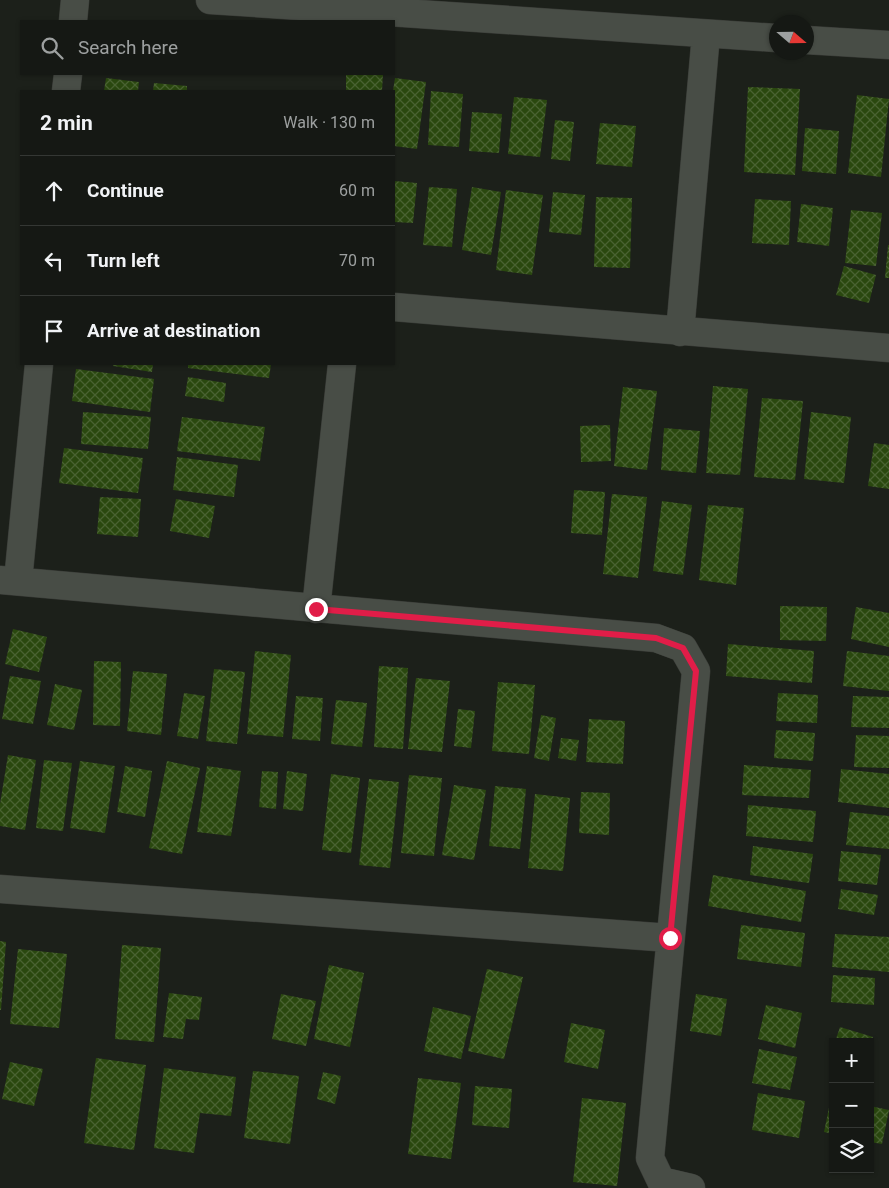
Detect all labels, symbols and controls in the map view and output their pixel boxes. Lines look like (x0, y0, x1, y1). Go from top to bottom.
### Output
north arrow (769, 15, 814, 60)
search box (20, 20, 395, 75)
icon: search (38, 34, 66, 62)
text: Search here (78, 36, 178, 59)
text: 2 min (40, 111, 93, 135)
text: Walk · 130 m (283, 113, 375, 132)
icon: ahead (40, 177, 68, 205)
text: Continue (87, 179, 164, 202)
text: 60 m (339, 181, 375, 200)
icon: left (40, 247, 68, 275)
text: Turn left (87, 249, 160, 272)
text: 70 m (339, 251, 375, 270)
icon: arrive (40, 317, 68, 345)
text: Arrive at destination (87, 319, 260, 342)
route end (305, 598, 328, 621)
route start (659, 927, 682, 950)
map controls (829, 1038, 874, 1173)
button: + (829, 1038, 874, 1083)
button: − (829, 1083, 874, 1128)
button: layers (829, 1128, 874, 1173)

